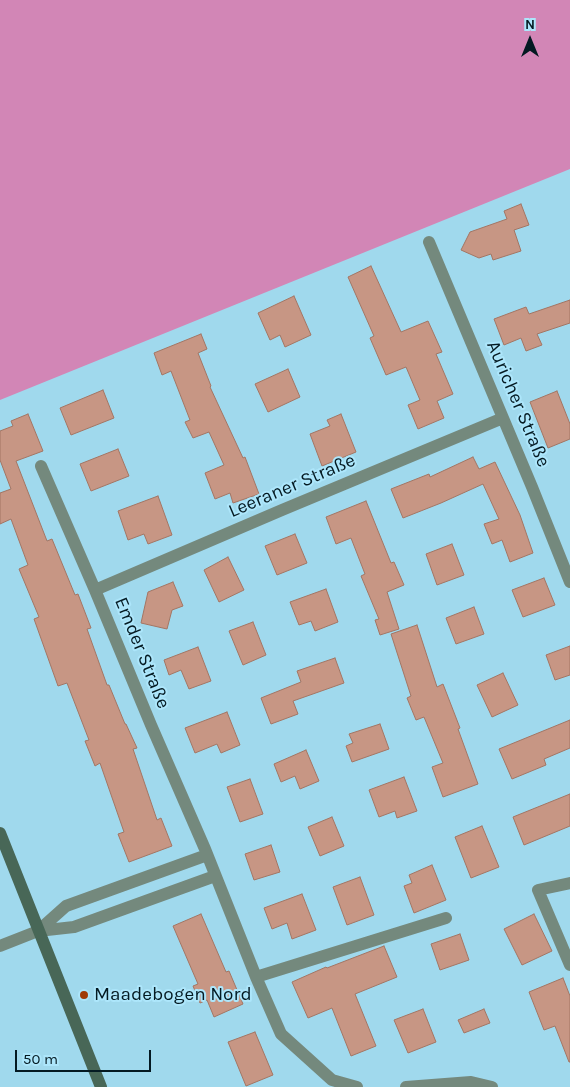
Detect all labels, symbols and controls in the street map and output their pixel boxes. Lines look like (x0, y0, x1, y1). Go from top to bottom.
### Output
north arrow (505, 15, 555, 65)
text: N (525, 16, 535, 33)
street label: Auricher Straße (481, 338, 555, 470)
street label: Leeraner Straße (225, 449, 359, 523)
street label: Emder Straße (109, 594, 175, 712)
place label: Maadebogen Nord (94, 984, 252, 1006)
marker: Maadebogen Nord (78, 989, 90, 1001)
scale bar (18, 1040, 154, 1072)
text: 50 m (23, 1050, 58, 1068)

